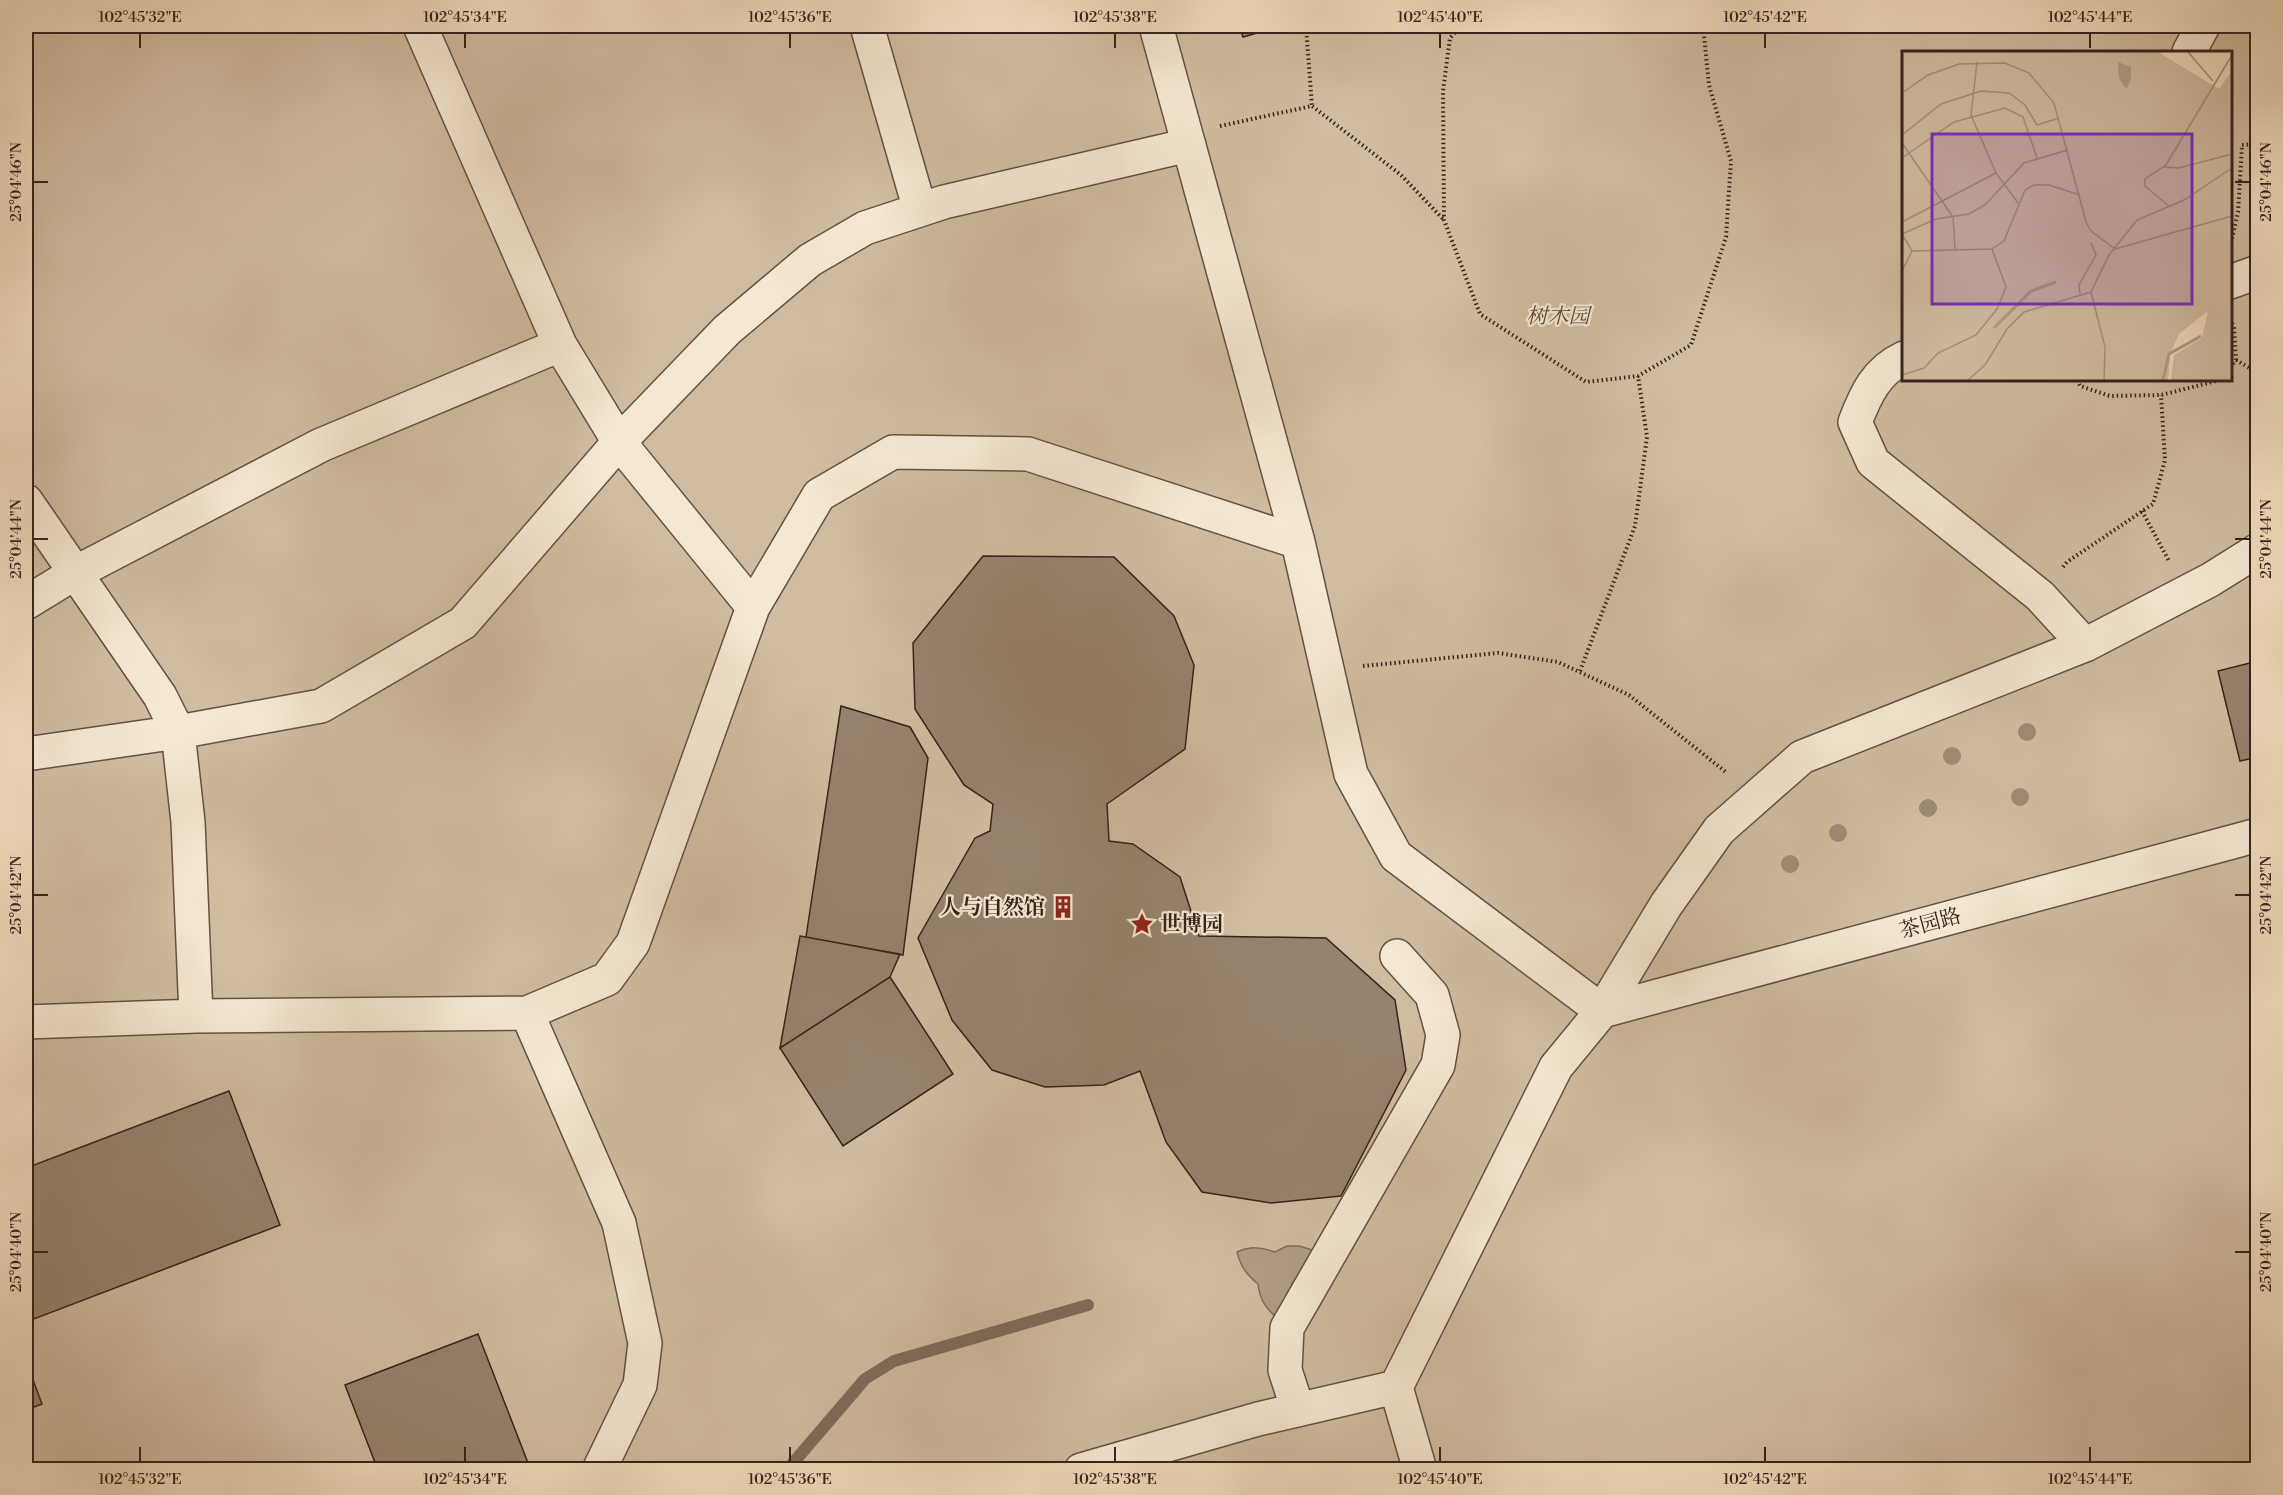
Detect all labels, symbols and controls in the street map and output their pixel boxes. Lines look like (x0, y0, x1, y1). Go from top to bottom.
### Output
text: 102°45'32"E (98, 8, 182, 27)
text: 102°45'34"E (423, 8, 507, 27)
text: 102°45'36"E (748, 8, 832, 27)
text: 102°45'38"E (1073, 8, 1157, 27)
text: 102°45'40"E (1397, 8, 1483, 27)
text: 102°45'42"E (1723, 8, 1807, 27)
text: 102°45'44"E (2048, 8, 2132, 27)
inset map (1902, 51, 2232, 381)
text: 25°04'46"N (7, 142, 26, 222)
text: 25°04'46"N (2257, 142, 2276, 222)
park label: 树木园 (1527, 304, 1592, 330)
text: 25°04'44"N (7, 499, 26, 579)
text: 25°04'44"N (2257, 499, 2276, 579)
text: 25°04'42"N (7, 855, 26, 935)
text: 25°04'42"N (2257, 855, 2276, 935)
building icon: 人与自然馆 (1050, 894, 1076, 920)
place label: 人与自然馆 (940, 895, 1045, 921)
street label: 茶园路 (1896, 903, 1964, 945)
place icon: 世博园 (1129, 911, 1155, 937)
place label: 世博园 (1160, 912, 1223, 938)
text: 25°04'40"N (7, 1212, 26, 1292)
text: 25°04'40"N (2257, 1212, 2276, 1292)
text: 102°45'32"E (98, 1470, 182, 1489)
text: 102°45'34"E (423, 1470, 507, 1489)
text: 102°45'36"E (748, 1470, 832, 1489)
text: 102°45'38"E (1073, 1470, 1157, 1489)
text: 102°45'40"E (1397, 1470, 1483, 1489)
text: 102°45'42"E (1723, 1470, 1807, 1489)
text: 102°45'44"E (2048, 1470, 2132, 1489)

